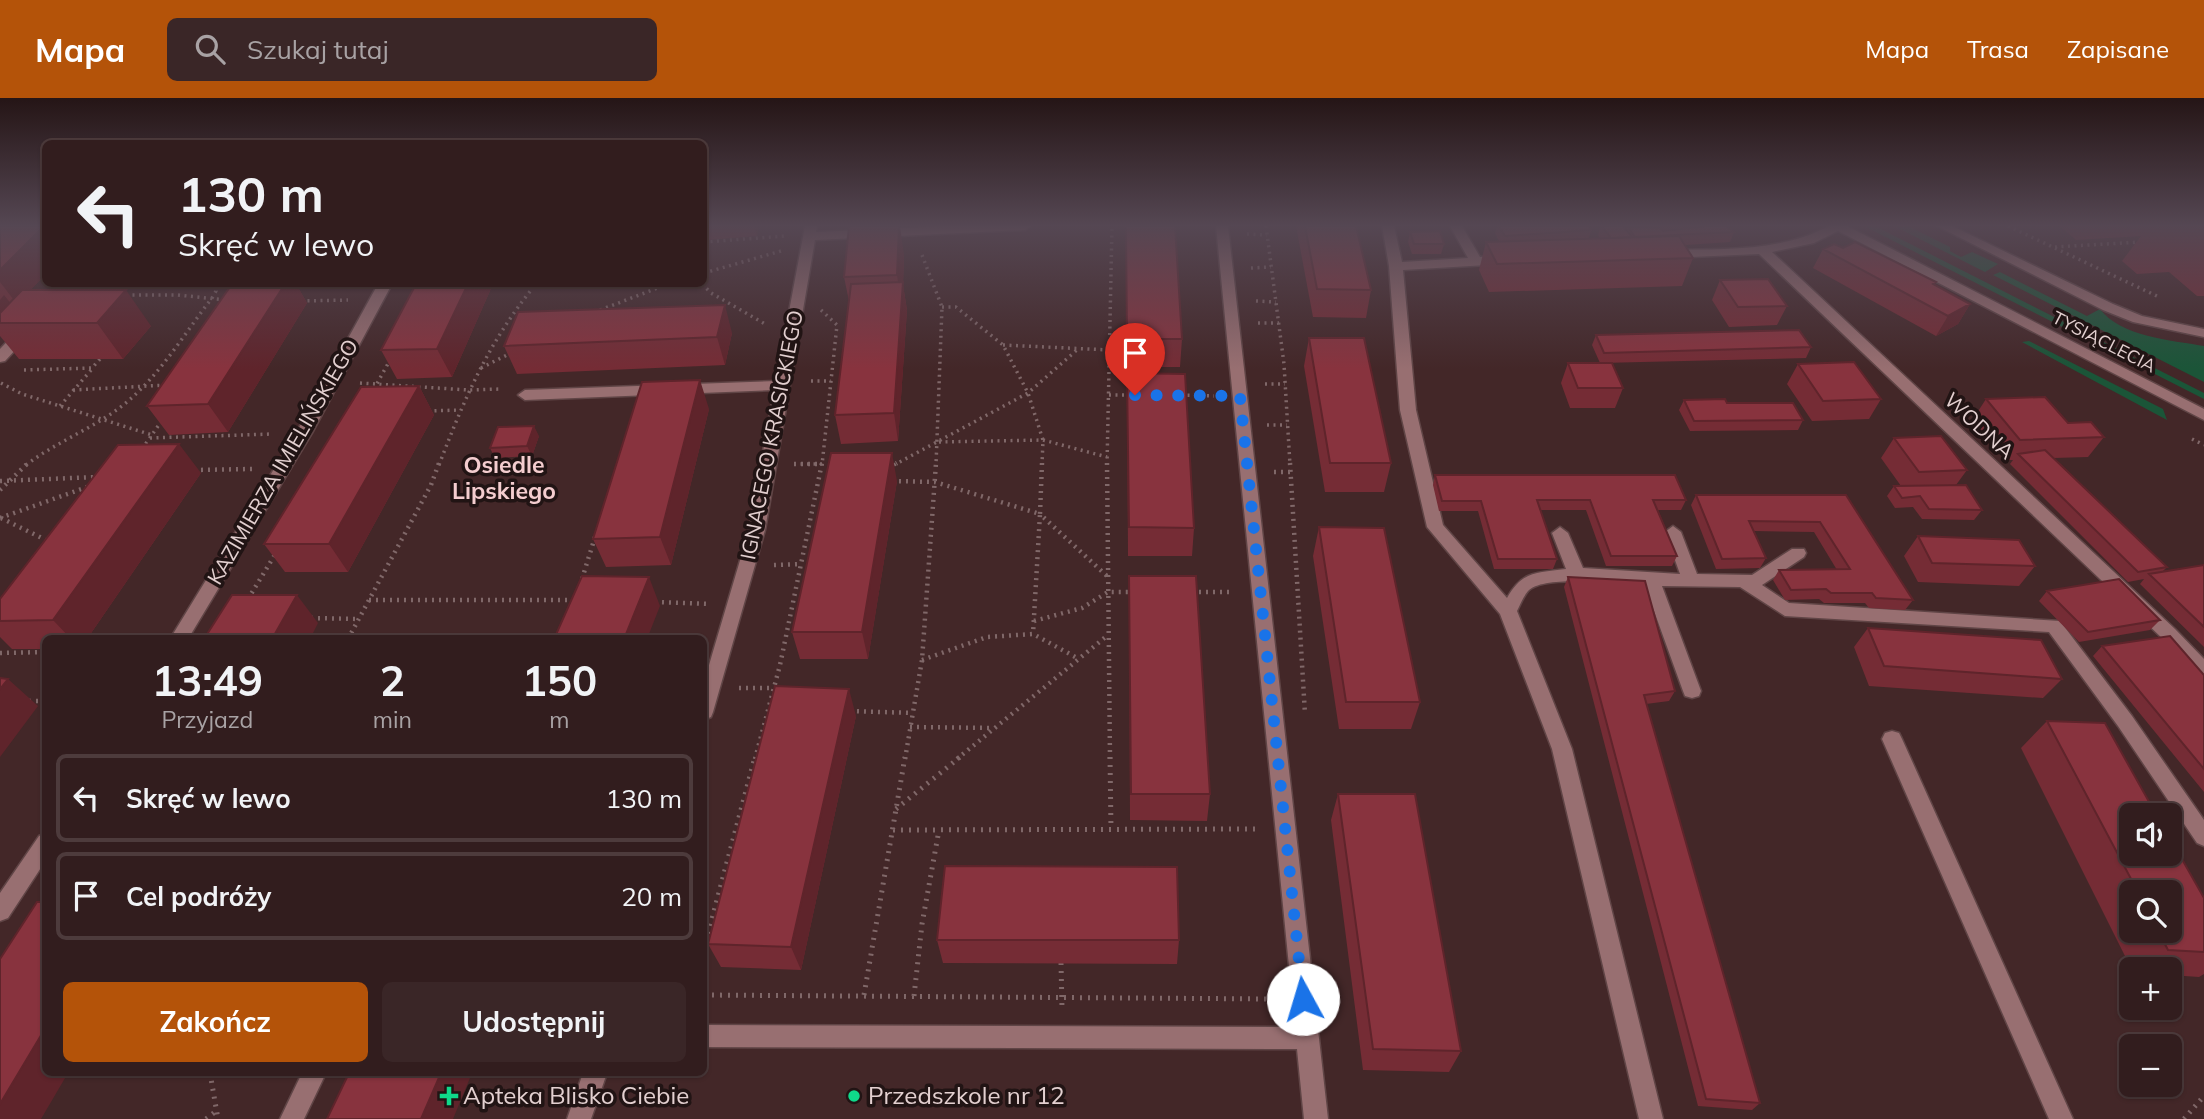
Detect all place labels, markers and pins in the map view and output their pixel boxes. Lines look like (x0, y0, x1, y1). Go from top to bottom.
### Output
pin (1105, 323, 1165, 395)
place label: Apteka Blisko Ciebie (463, 1080, 689, 1110)
place label: Przedszkole nr 12 (868, 1080, 1065, 1110)
marker: Apteka Blisko Ciebie (441, 1088, 457, 1104)
marker: Przedszkole nr 12 (846, 1088, 862, 1104)

